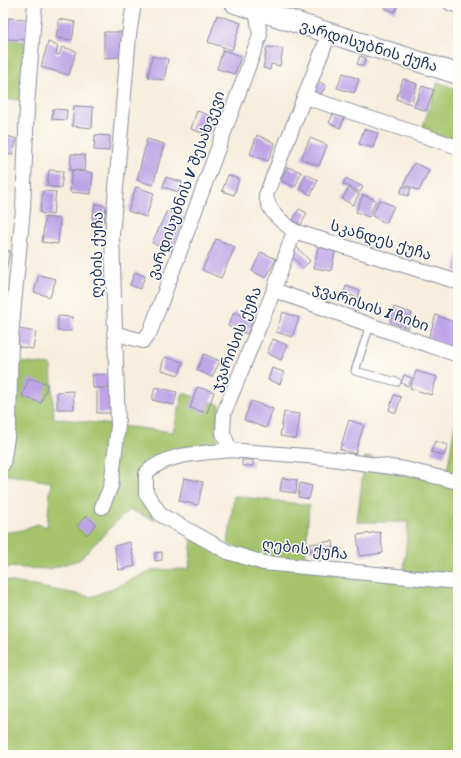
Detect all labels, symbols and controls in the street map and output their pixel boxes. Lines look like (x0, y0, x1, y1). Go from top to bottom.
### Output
street label: ვარდისუბნის ქუჩა (297, 13, 441, 79)
street label: ვარდისუბნის V შესახვევი (140, 87, 232, 283)
street label: ღების ქუჩა (83, 212, 111, 298)
street label: სკანდეს ქუჩა (327, 212, 435, 268)
street label: ჯვარისის I ჩიხი (309, 275, 433, 339)
street label: ჯვარისის ქუჩა (203, 282, 269, 396)
street label: ღების ქუჩა (261, 531, 349, 567)

